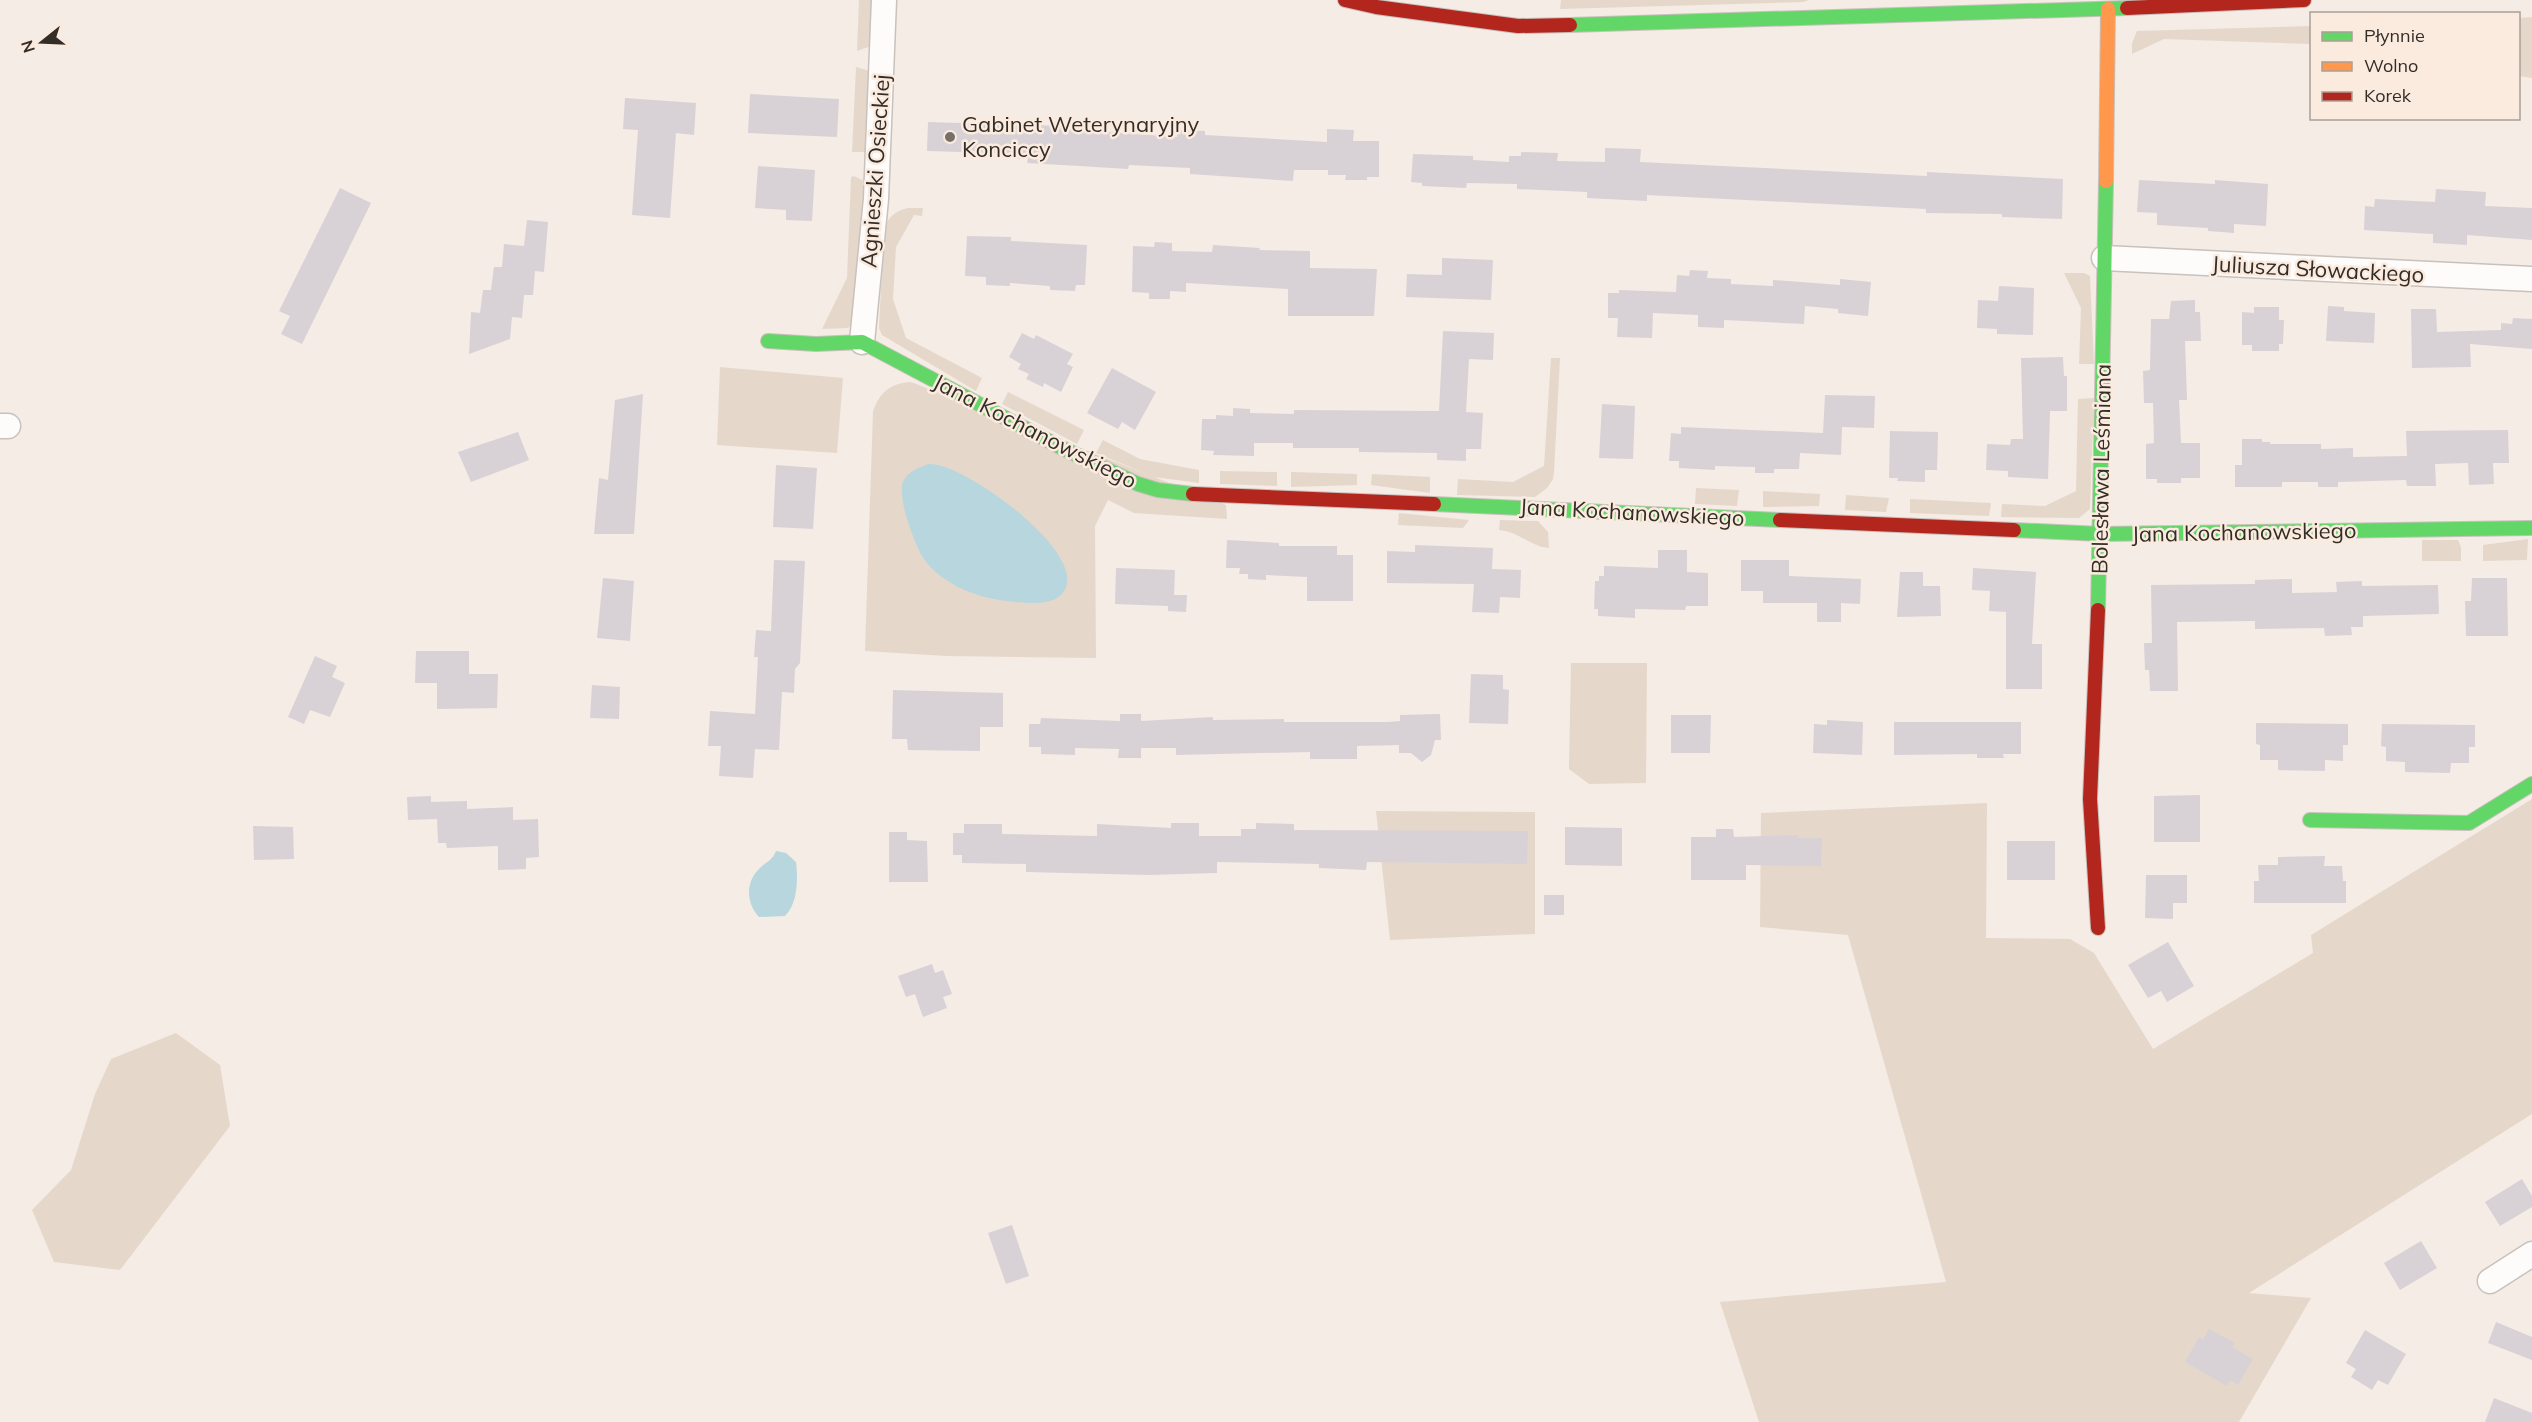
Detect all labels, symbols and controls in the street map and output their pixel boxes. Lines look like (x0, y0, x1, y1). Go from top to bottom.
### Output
north arrow (12, 12, 72, 72)
legend (2310, 12, 2520, 120)
text: Płynnie (2364, 24, 2425, 47)
text: N (16, 38, 39, 55)
text: Wolno (2364, 54, 2418, 77)
street label: Agnieszki Osieckiej (854, 73, 896, 269)
text: Korek (2364, 84, 2412, 107)
place label: Gabinet Weterynaryjny Konciccy (962, 110, 1199, 163)
marker: Gabinet Weterynaryjny Konciccy (943, 130, 957, 144)
street label: Juliusza Słowackiego (2211, 249, 2425, 289)
street label: Bolesława Leśmiana (2085, 364, 2117, 574)
street label: Jana Kochanowskiego (928, 367, 1142, 495)
street label: Jana Kochanowskiego (1519, 492, 1745, 532)
street label: Jana Kochanowskiego (2131, 516, 2357, 548)

